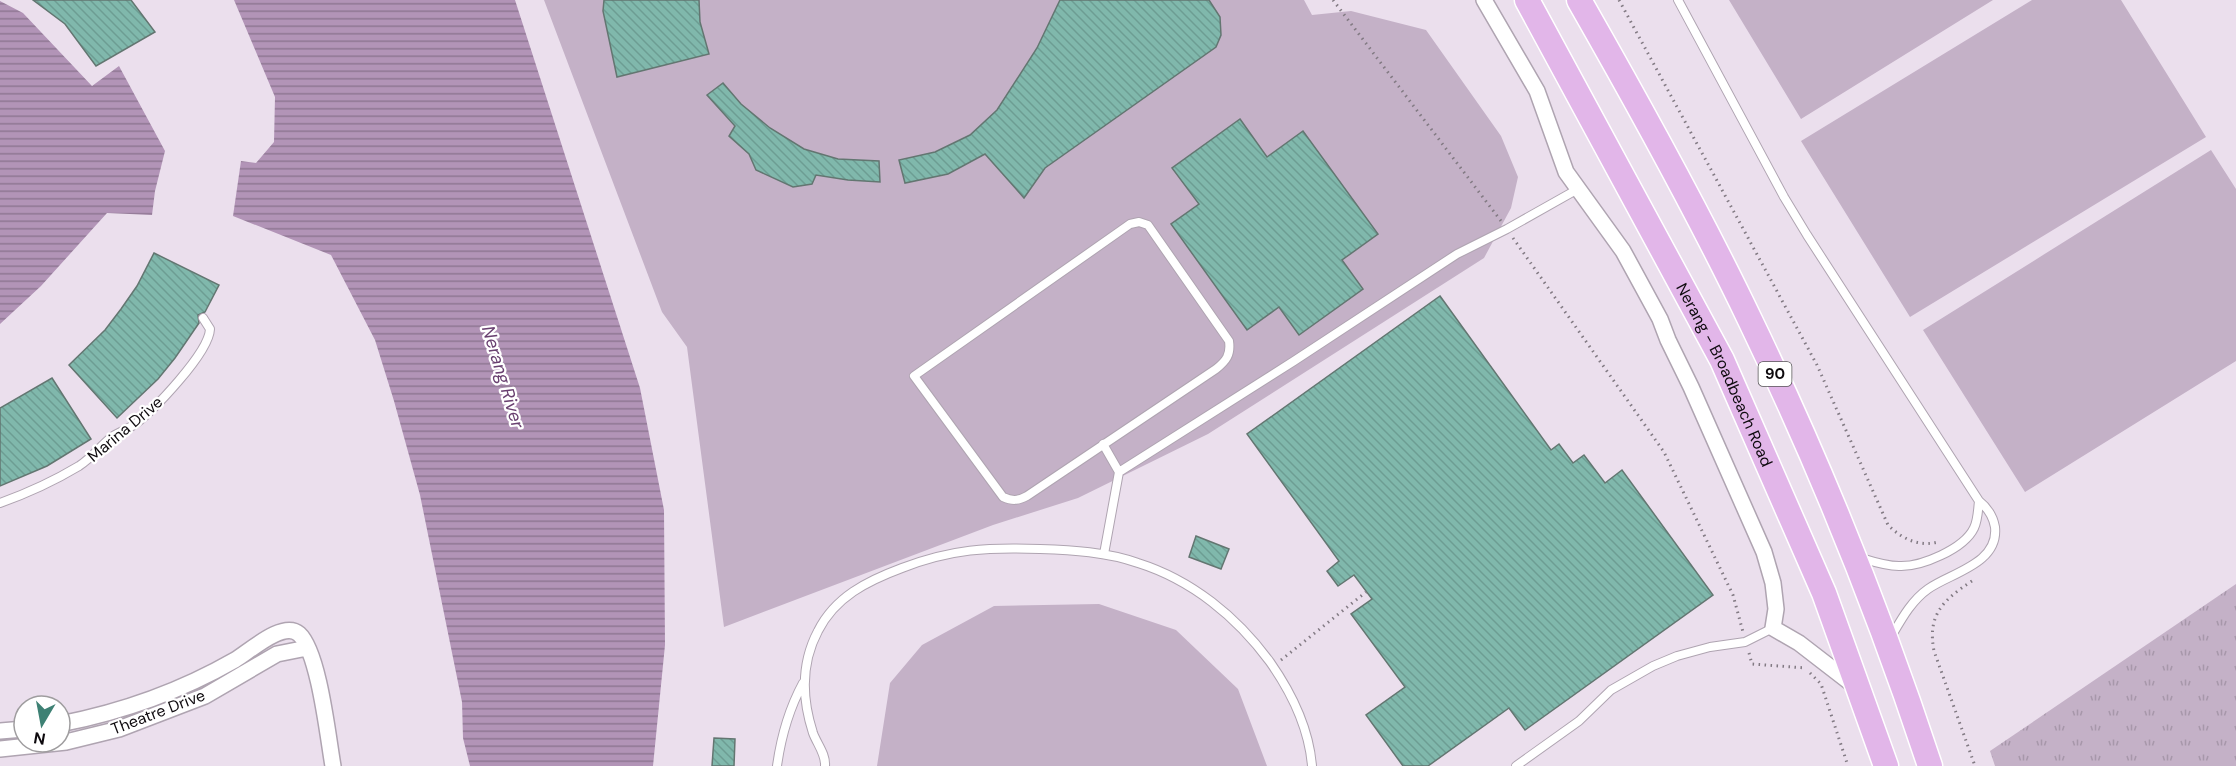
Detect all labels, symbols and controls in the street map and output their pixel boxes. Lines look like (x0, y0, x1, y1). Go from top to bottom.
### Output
street label: Nerang - Broadbeach Road (1672, 279, 1778, 470)
water label: Nerang River (476, 323, 530, 433)
road number: 90 (1758, 362, 1792, 386)
street label: Marina Drive (83, 391, 167, 467)
street label: Theatre Drive (108, 684, 208, 740)
north arrow (12, 694, 72, 754)
text: N (32, 727, 47, 750)

